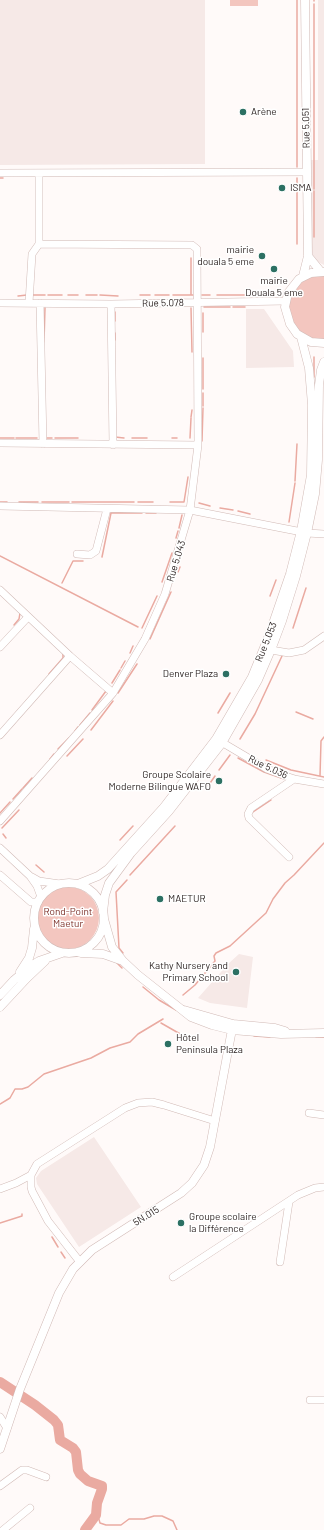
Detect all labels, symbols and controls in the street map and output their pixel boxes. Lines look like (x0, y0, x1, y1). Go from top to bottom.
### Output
place label: Arène (251, 106, 277, 118)
marker: Arène (238, 107, 248, 117)
street label: Rue 5.051 (300, 108, 312, 148)
place label: ISMA (290, 182, 312, 194)
marker: ISMA (277, 183, 287, 193)
place label: mairie douala 5 eme (197, 244, 254, 268)
marker: mairie douala 5 eme (257, 251, 267, 261)
marker: mairie Douala 5 eme (269, 264, 279, 274)
place label: mairie Douala 5 eme (245, 275, 303, 298)
street label: Rue 5.078 (142, 297, 184, 309)
street label: Rue 5.043 (164, 539, 188, 583)
street label: Rue 5.053 (253, 620, 279, 664)
place label: Denver Plaza (163, 668, 218, 680)
marker: Denver Plaza (221, 669, 231, 679)
street label: Rue 5.036 (246, 753, 290, 781)
place label: Groupe Scolaire Moderne Bilingue WAFO (108, 769, 211, 792)
marker: Groupe Scolaire Moderne Bilingue WAFO (214, 776, 224, 786)
place label: MAETUR (168, 893, 206, 905)
marker: MAETUR (155, 894, 165, 904)
park label: Rond-Point Maetur (43, 906, 93, 930)
place label: Kathy Nursery and Primary School (149, 960, 228, 984)
marker: Kathy Nursery and Primary School (231, 967, 241, 977)
place label: Hôtel Peninsula Plaza (176, 1032, 243, 1056)
marker: Hôtel Peninsula Plaza (163, 1039, 173, 1049)
street label: 5N.015 (131, 1203, 161, 1229)
place label: Groupe scolaire la Différence (189, 1211, 257, 1234)
marker: Groupe scolaire la Différence (176, 1218, 186, 1228)

